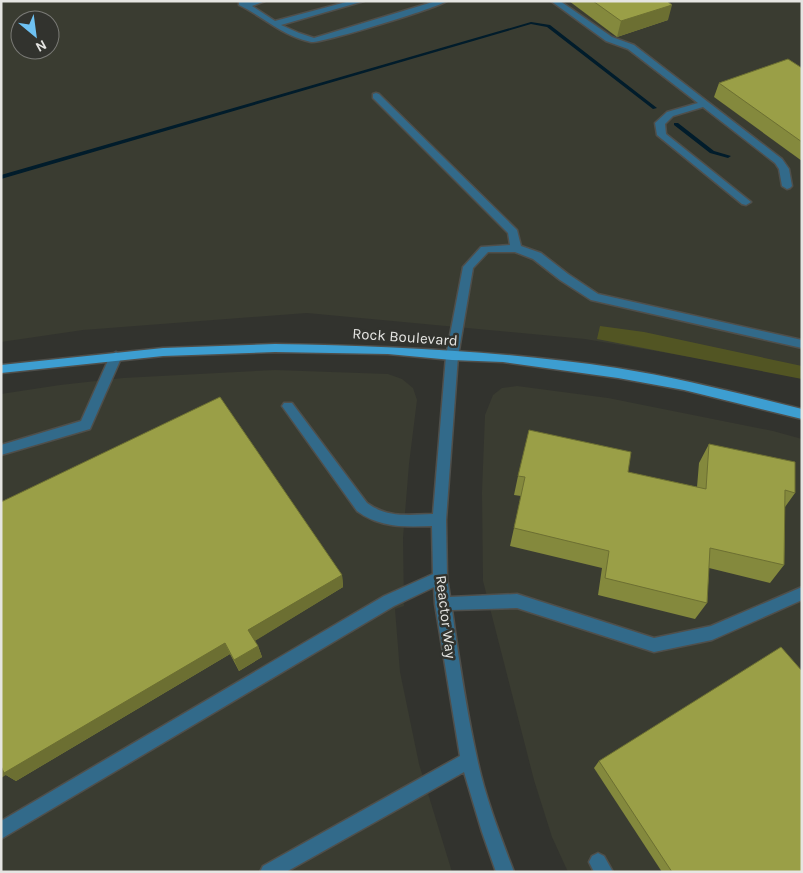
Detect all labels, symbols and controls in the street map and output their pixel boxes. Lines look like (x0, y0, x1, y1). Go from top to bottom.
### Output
north arrow (10, 10, 60, 60)
text: N (33, 36, 50, 56)
street label: Rock Boulevard (352, 324, 458, 350)
street label: Reactor Way (432, 574, 460, 660)

